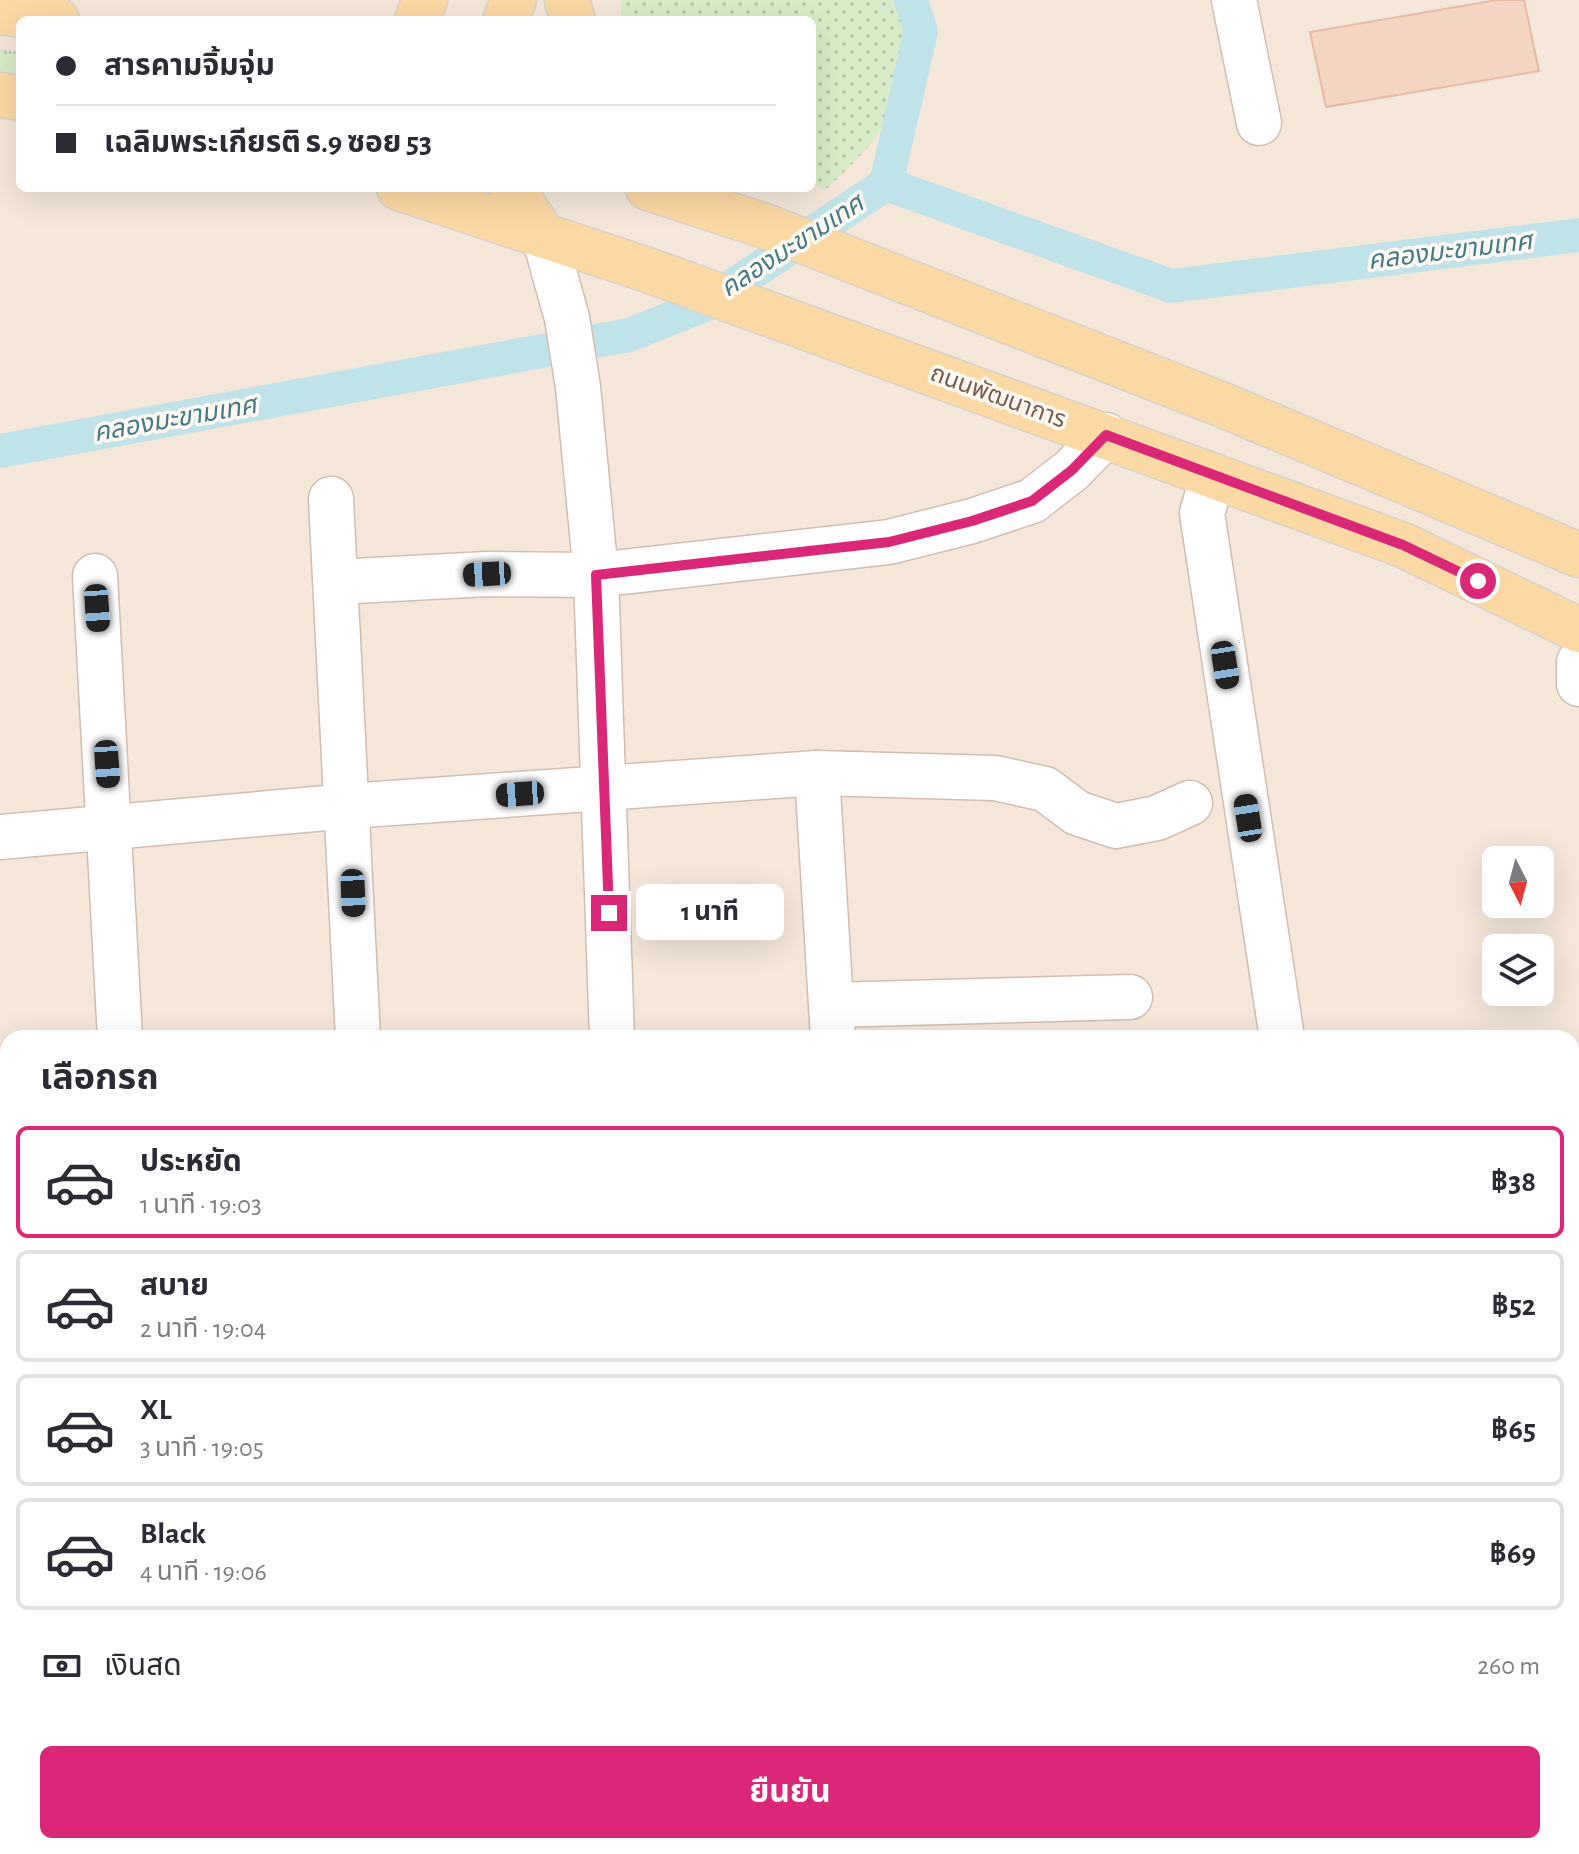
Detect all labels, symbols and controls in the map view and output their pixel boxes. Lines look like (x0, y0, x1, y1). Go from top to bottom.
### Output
text: สารคามจิ้มจุ่ม (104, 51, 275, 81)
text: เฉลิมพระเกียรติ ร.9 ซอย 53 (104, 128, 432, 158)
water label: คลองมะขามเทศ (716, 189, 871, 302)
water label: คลองมะขามเทศ (1367, 228, 1536, 274)
street label: ถนนพัฒนาการ (927, 360, 1069, 433)
water label: คลองมะขามเทศ (91, 391, 261, 446)
car (462, 561, 512, 587)
route start (1460, 563, 1496, 599)
car (83, 583, 111, 633)
car (1209, 639, 1241, 691)
car (93, 739, 121, 789)
car (495, 780, 545, 808)
car (1232, 792, 1264, 844)
north arrow (1482, 846, 1554, 918)
map controls (1482, 846, 1554, 1006)
car (340, 869, 366, 917)
callout: 1 นาที (637, 885, 785, 941)
route end (591, 895, 627, 931)
text: 1 นาที (681, 899, 739, 925)
button: layers (1482, 934, 1554, 1006)
text: เลือกรถ (40, 1060, 159, 1096)
icon: car (44, 1146, 116, 1218)
text: ประหยัด (140, 1147, 242, 1177)
text: ฿38 (1491, 1167, 1536, 1197)
text: 1 นาที · 19:03 (140, 1192, 262, 1218)
icon: car (44, 1270, 116, 1342)
text: สบาย (140, 1271, 209, 1301)
text: ฿52 (1491, 1291, 1536, 1321)
text: 2 นาที · 19:04 (140, 1316, 266, 1342)
icon: car (44, 1394, 116, 1466)
text: XL (140, 1395, 172, 1425)
text: ฿65 (1491, 1415, 1536, 1445)
text: 3 นาที · 19:05 (140, 1435, 264, 1461)
icon: car (44, 1518, 116, 1590)
text: Black (140, 1519, 206, 1549)
text: ฿69 (1490, 1539, 1536, 1569)
text: 4 นาที · 19:06 (140, 1559, 267, 1585)
icon: cash (40, 1644, 84, 1688)
text: เงินสด (104, 1651, 182, 1681)
text: 260 m (1477, 1653, 1540, 1679)
button: ยืนยัน (40, 1746, 1540, 1838)

